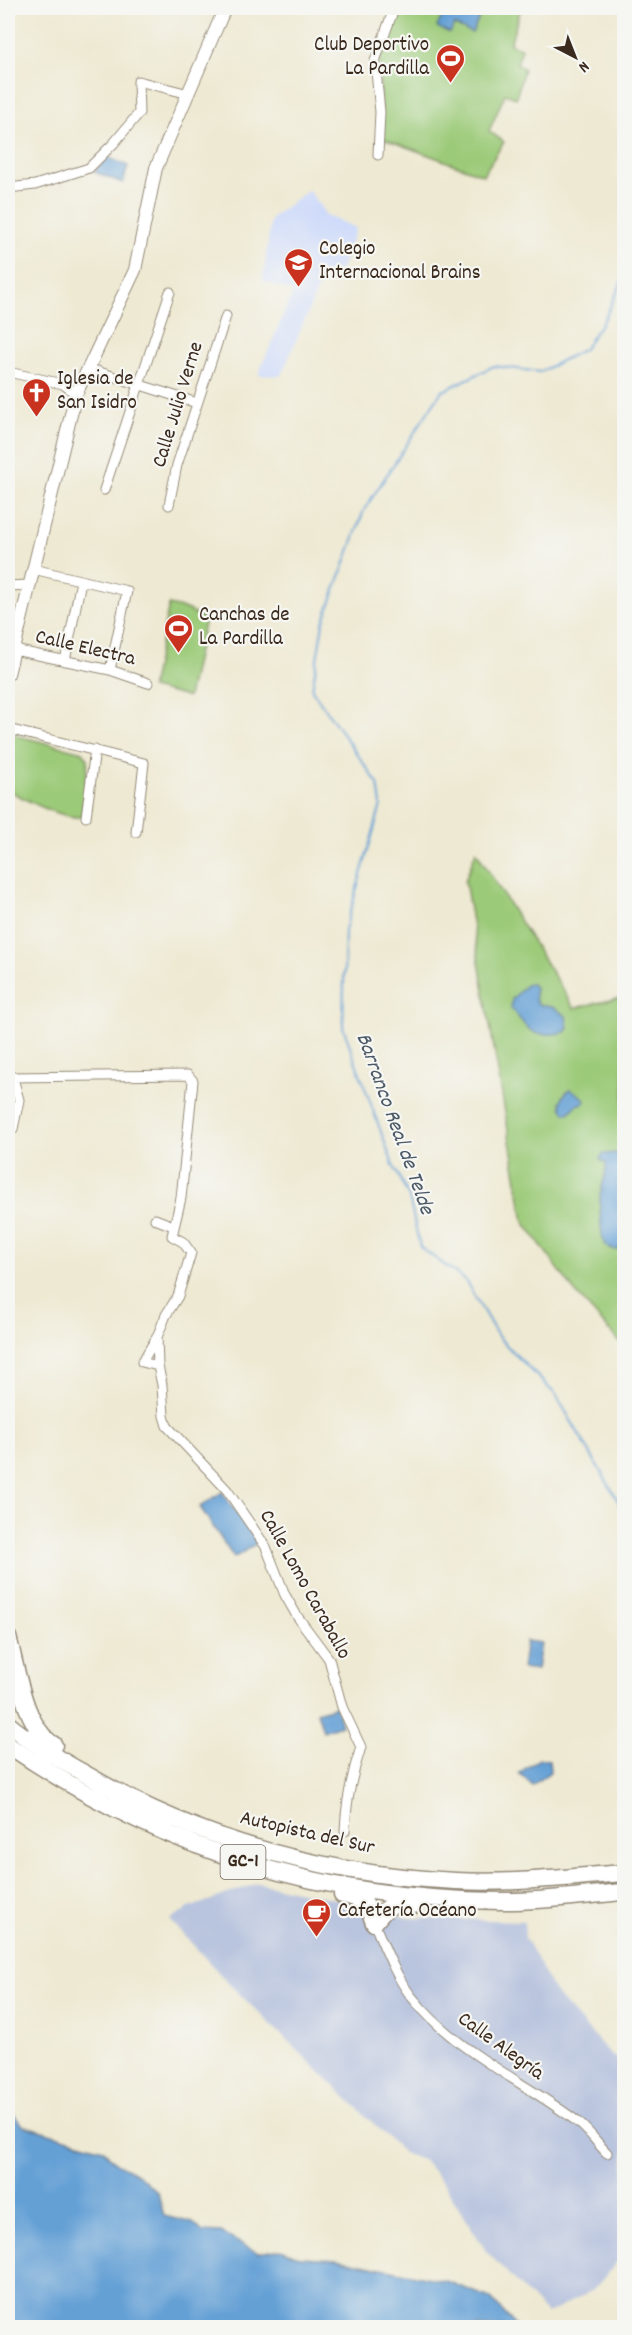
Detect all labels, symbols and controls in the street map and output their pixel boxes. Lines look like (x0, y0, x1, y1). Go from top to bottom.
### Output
north arrow (545, 27, 605, 87)
place label: Club Deportivo La Pardilla (314, 31, 430, 85)
sports icon: Club Deportivo La Pardilla (434, 42, 466, 84)
text: N (573, 55, 594, 78)
place label: Colegio Internacional Brains (319, 235, 481, 289)
school or university icon: Colegio Internacional Brains (282, 246, 314, 288)
street label: Calle Julio Verne (146, 338, 212, 472)
place label: Iglesia de San Isidro (57, 365, 137, 419)
church icon: Iglesia de San Isidro (20, 376, 52, 418)
place label: Canchas de La Pardilla (199, 601, 290, 655)
sports icon: Canchas de La Pardilla (162, 612, 194, 654)
street label: Calle Electra (32, 623, 139, 675)
water label: Barranco Real de Telde (347, 1029, 442, 1220)
street label: Calle Lomo Caraballo (250, 1505, 358, 1665)
street label: Autopista del Sur (237, 1804, 378, 1864)
road number: GC-1 (220, 1845, 266, 1879)
cafe icon: Cafetería Océano (301, 1896, 333, 1938)
place label: Cafetería Océano (338, 1897, 477, 1927)
street label: Calle Alegría (450, 2005, 550, 2089)

